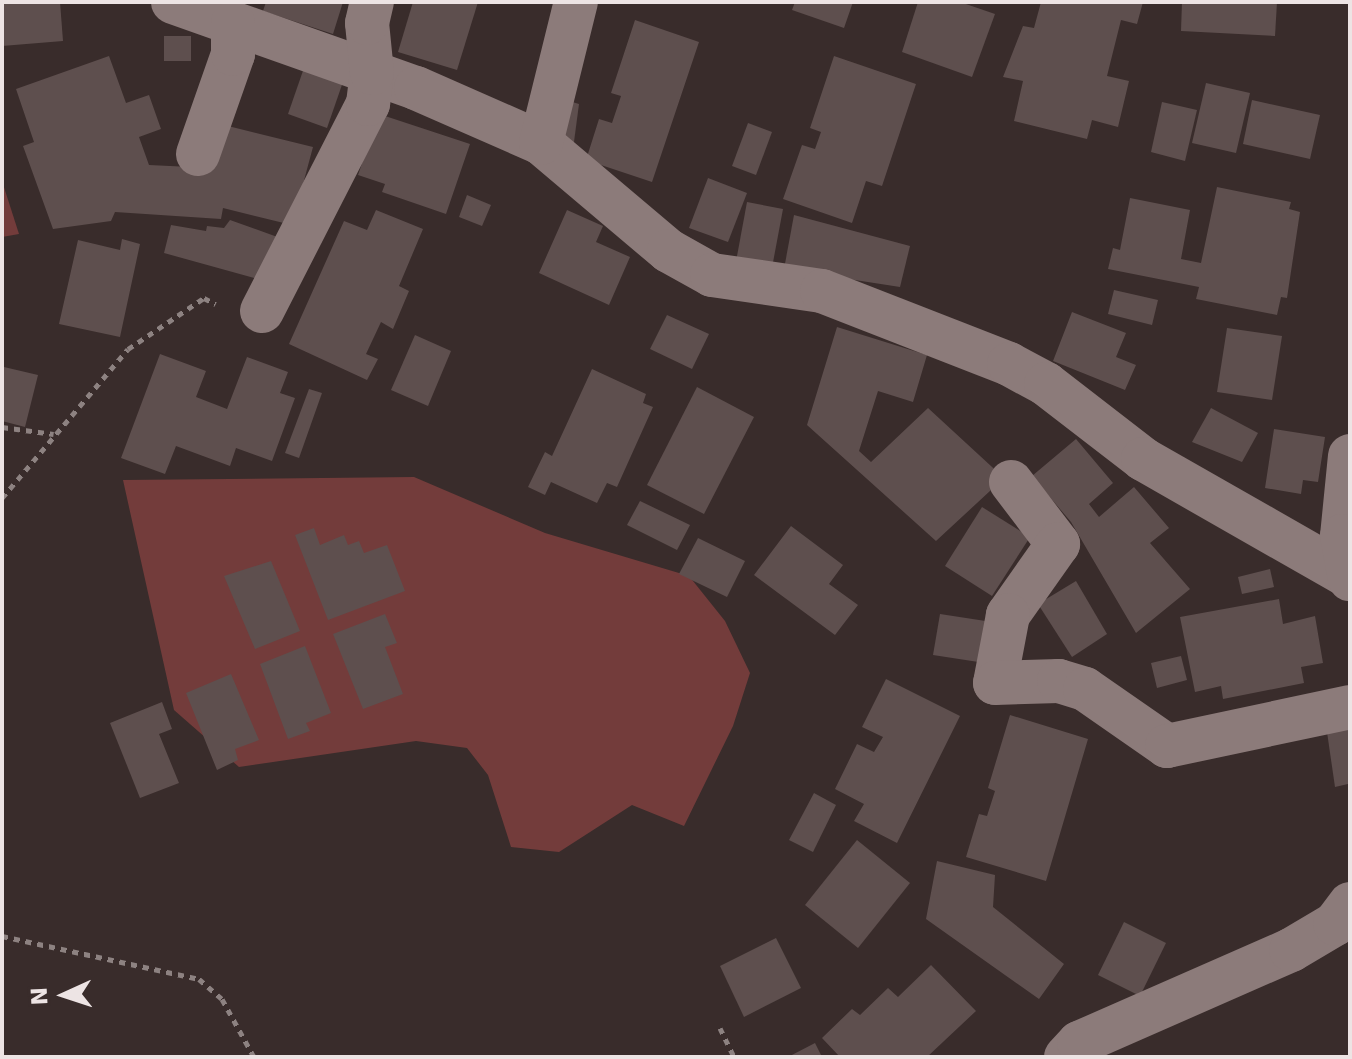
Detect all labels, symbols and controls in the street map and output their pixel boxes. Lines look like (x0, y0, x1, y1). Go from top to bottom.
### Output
north arrow (24, 955, 104, 1035)
text: N (27, 986, 52, 1006)

